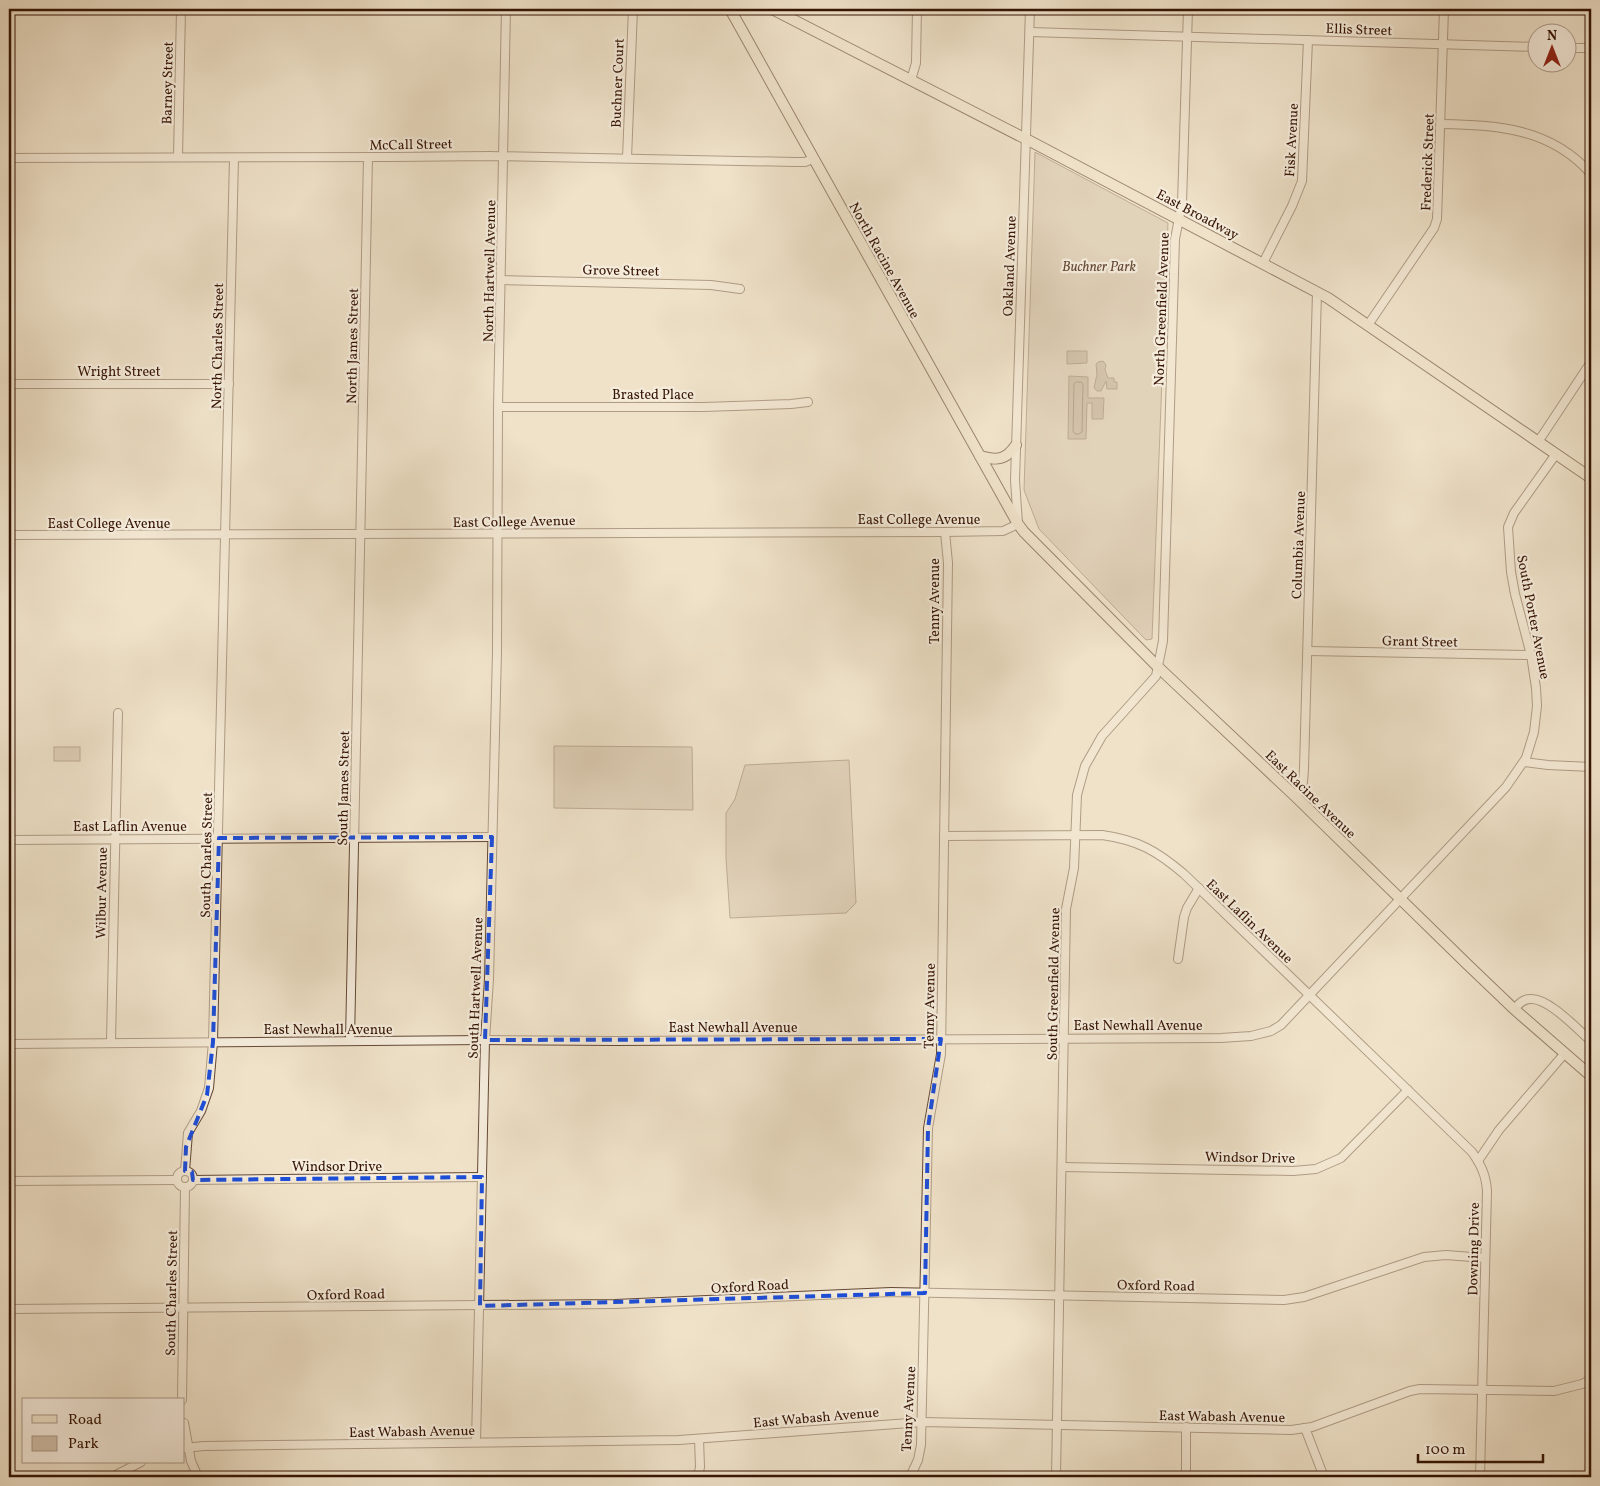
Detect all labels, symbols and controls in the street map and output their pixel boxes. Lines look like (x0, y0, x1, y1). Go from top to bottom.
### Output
street label: Ellis Street (1325, 20, 1393, 41)
north arrow (1528, 22, 1578, 72)
text: N (1547, 27, 1557, 46)
street label: Buchner Court (607, 38, 630, 128)
street label: Barney Street (158, 41, 179, 125)
street label: Fisk Avenue (1281, 102, 1304, 177)
street label: Frederick Street (1417, 113, 1440, 211)
street label: McCall Street (369, 135, 453, 156)
street label: East Broadway (1153, 186, 1242, 245)
street label: North Hartwell Avenue (480, 199, 501, 342)
street label: North Racine Avenue (844, 199, 924, 323)
street label: Oakland Avenue (999, 215, 1022, 317)
street label: North Greenfield Avenue (1150, 232, 1175, 386)
park label: Buchner Park (1062, 258, 1136, 277)
street label: Grove Street (582, 261, 660, 282)
street label: North Charles Street (208, 283, 229, 409)
street label: North James Street (343, 288, 364, 404)
street label: Wright Street (77, 363, 161, 382)
street label: Brasted Place (612, 386, 694, 405)
street label: Columbia Avenue (1288, 490, 1311, 600)
street label: East College Avenue (858, 511, 981, 530)
street label: East College Avenue (452, 512, 576, 533)
street label: East College Avenue (48, 515, 171, 534)
street label: South Porter Avenue (1511, 554, 1554, 681)
street label: Tenny Avenue (926, 558, 945, 644)
street label: Grant Street (1382, 632, 1458, 653)
street label: South James Street (334, 730, 355, 846)
street label: East Racine Avenue (1260, 747, 1360, 844)
street label: South Charles Street (197, 792, 218, 918)
street label: East Laflin Avenue (73, 818, 187, 837)
street label: Wilbur Avenue (92, 846, 113, 939)
street label: East Laflin Avenue (1201, 876, 1297, 969)
street label: South Greenfield Avenue (1044, 907, 1065, 1061)
street label: South Hartwell Avenue (465, 917, 488, 1059)
street label: Tenny Avenue (920, 963, 941, 1049)
street label: East Newhall Avenue (1073, 1017, 1203, 1036)
street label: East Newhall Avenue (668, 1019, 798, 1038)
street label: East Newhall Avenue (263, 1021, 393, 1040)
street label: Windsor Drive (1205, 1148, 1296, 1169)
street label: Windsor Drive (292, 1158, 383, 1177)
street label: Downing Drive (1464, 1202, 1485, 1296)
street label: South Charles Street (162, 1230, 183, 1356)
street label: Oxford Road (711, 1276, 790, 1299)
street label: Oxford Road (1117, 1276, 1195, 1297)
street label: Oxford Road (307, 1285, 385, 1306)
street label: Tenny Avenue (898, 1365, 921, 1452)
legend (22, 1398, 185, 1464)
street label: East Wabash Avenue (752, 1403, 880, 1433)
street label: East Wabash Avenue (1159, 1407, 1286, 1428)
text: Road (68, 1410, 102, 1431)
street label: East Wabash Avenue (349, 1422, 476, 1443)
scale bar (1418, 1431, 1542, 1463)
text: Park (68, 1434, 99, 1455)
text: 100 m (1425, 1440, 1465, 1461)

